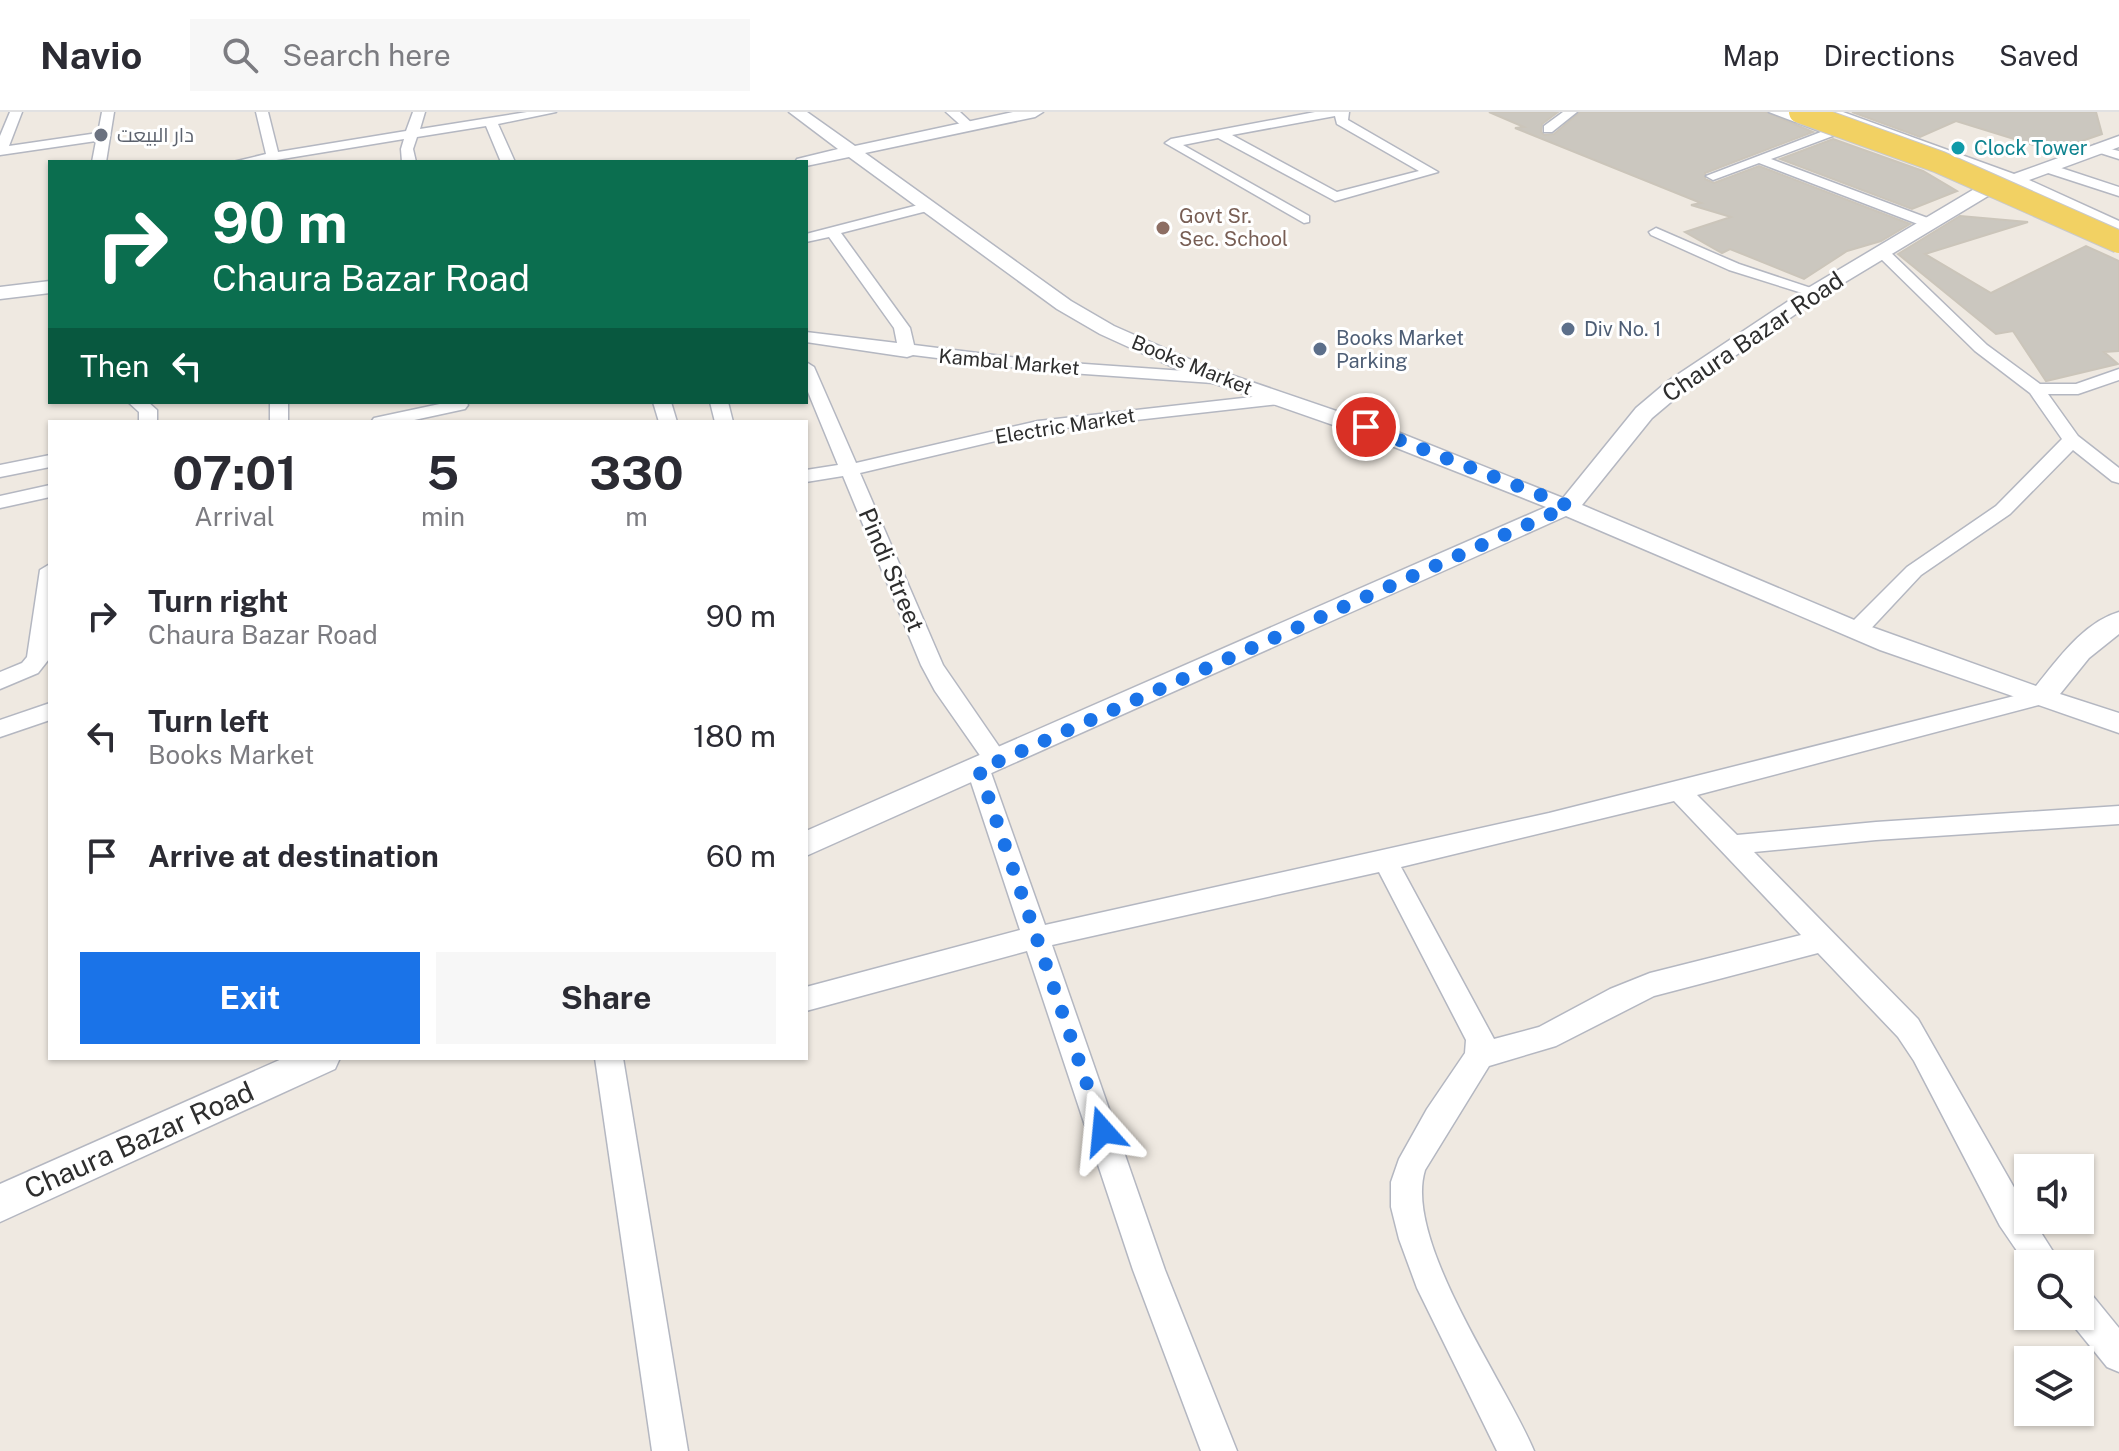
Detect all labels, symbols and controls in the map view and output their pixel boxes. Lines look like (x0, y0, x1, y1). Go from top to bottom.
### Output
search box (190, 19, 750, 91)
text: Navio (40, 33, 142, 78)
icon: search (218, 33, 262, 77)
text: Search here (282, 37, 451, 73)
text: Map (1723, 39, 1779, 72)
text: Directions (1823, 39, 1955, 72)
text: Saved (1999, 39, 2079, 72)
place label: دار البیعت (117, 123, 194, 147)
marker: دار البیعت (92, 126, 110, 144)
place label: Clock Tower (1974, 136, 2088, 160)
marker: Clock Tower (1949, 139, 1967, 157)
text: 90 m (212, 190, 348, 256)
icon: right (80, 192, 184, 296)
place label: Govt Sr. Sec. School (1179, 204, 1288, 251)
marker: Govt Sr. Sec. School (1154, 219, 1172, 237)
text: Chaura Bazar Road (212, 257, 530, 299)
street label: Chaura Bazar Road (1657, 265, 1848, 407)
place label: Div No. 1 (1584, 317, 1661, 341)
marker: Div No. 1 (1559, 320, 1577, 338)
place label: Books Market Parking (1336, 326, 1464, 373)
street label: Books Market (1128, 330, 1256, 400)
marker: Books Market Parking (1311, 340, 1329, 358)
icon: left (165, 344, 209, 388)
street label: Kambal Market (937, 344, 1081, 380)
text: Then (80, 348, 149, 384)
pin (1332, 393, 1400, 461)
street label: Electric Market (993, 403, 1137, 449)
icon: arrive (1344, 405, 1388, 449)
text: 07:01 (172, 444, 297, 501)
text: 5 (427, 444, 459, 501)
text: 330 (589, 444, 684, 501)
text: Arrival (194, 501, 275, 532)
text: min (421, 501, 465, 532)
text: m (625, 501, 648, 532)
street label: Pindi Street (853, 504, 931, 636)
text: Turn right (148, 583, 288, 619)
icon: right (80, 594, 124, 638)
text: 90 m (706, 598, 776, 634)
text: Chaura Bazar Road (148, 619, 378, 650)
text: Turn left (148, 703, 269, 739)
icon: left (80, 714, 124, 758)
text: 180 m (693, 718, 776, 754)
text: Books Market (148, 739, 314, 770)
icon: arrive (80, 834, 124, 878)
text: Arrive at destination (148, 838, 439, 874)
text: 60 m (706, 838, 776, 874)
button: Exit (80, 952, 420, 1044)
button: Share (436, 952, 776, 1044)
street label: Chaura Bazar Road (19, 1074, 259, 1205)
position arrow (1061, 1089, 1145, 1173)
map controls (2014, 1154, 2094, 1426)
button: sound (2014, 1154, 2094, 1234)
button: search (2014, 1250, 2094, 1330)
button: layers (2014, 1346, 2094, 1426)

